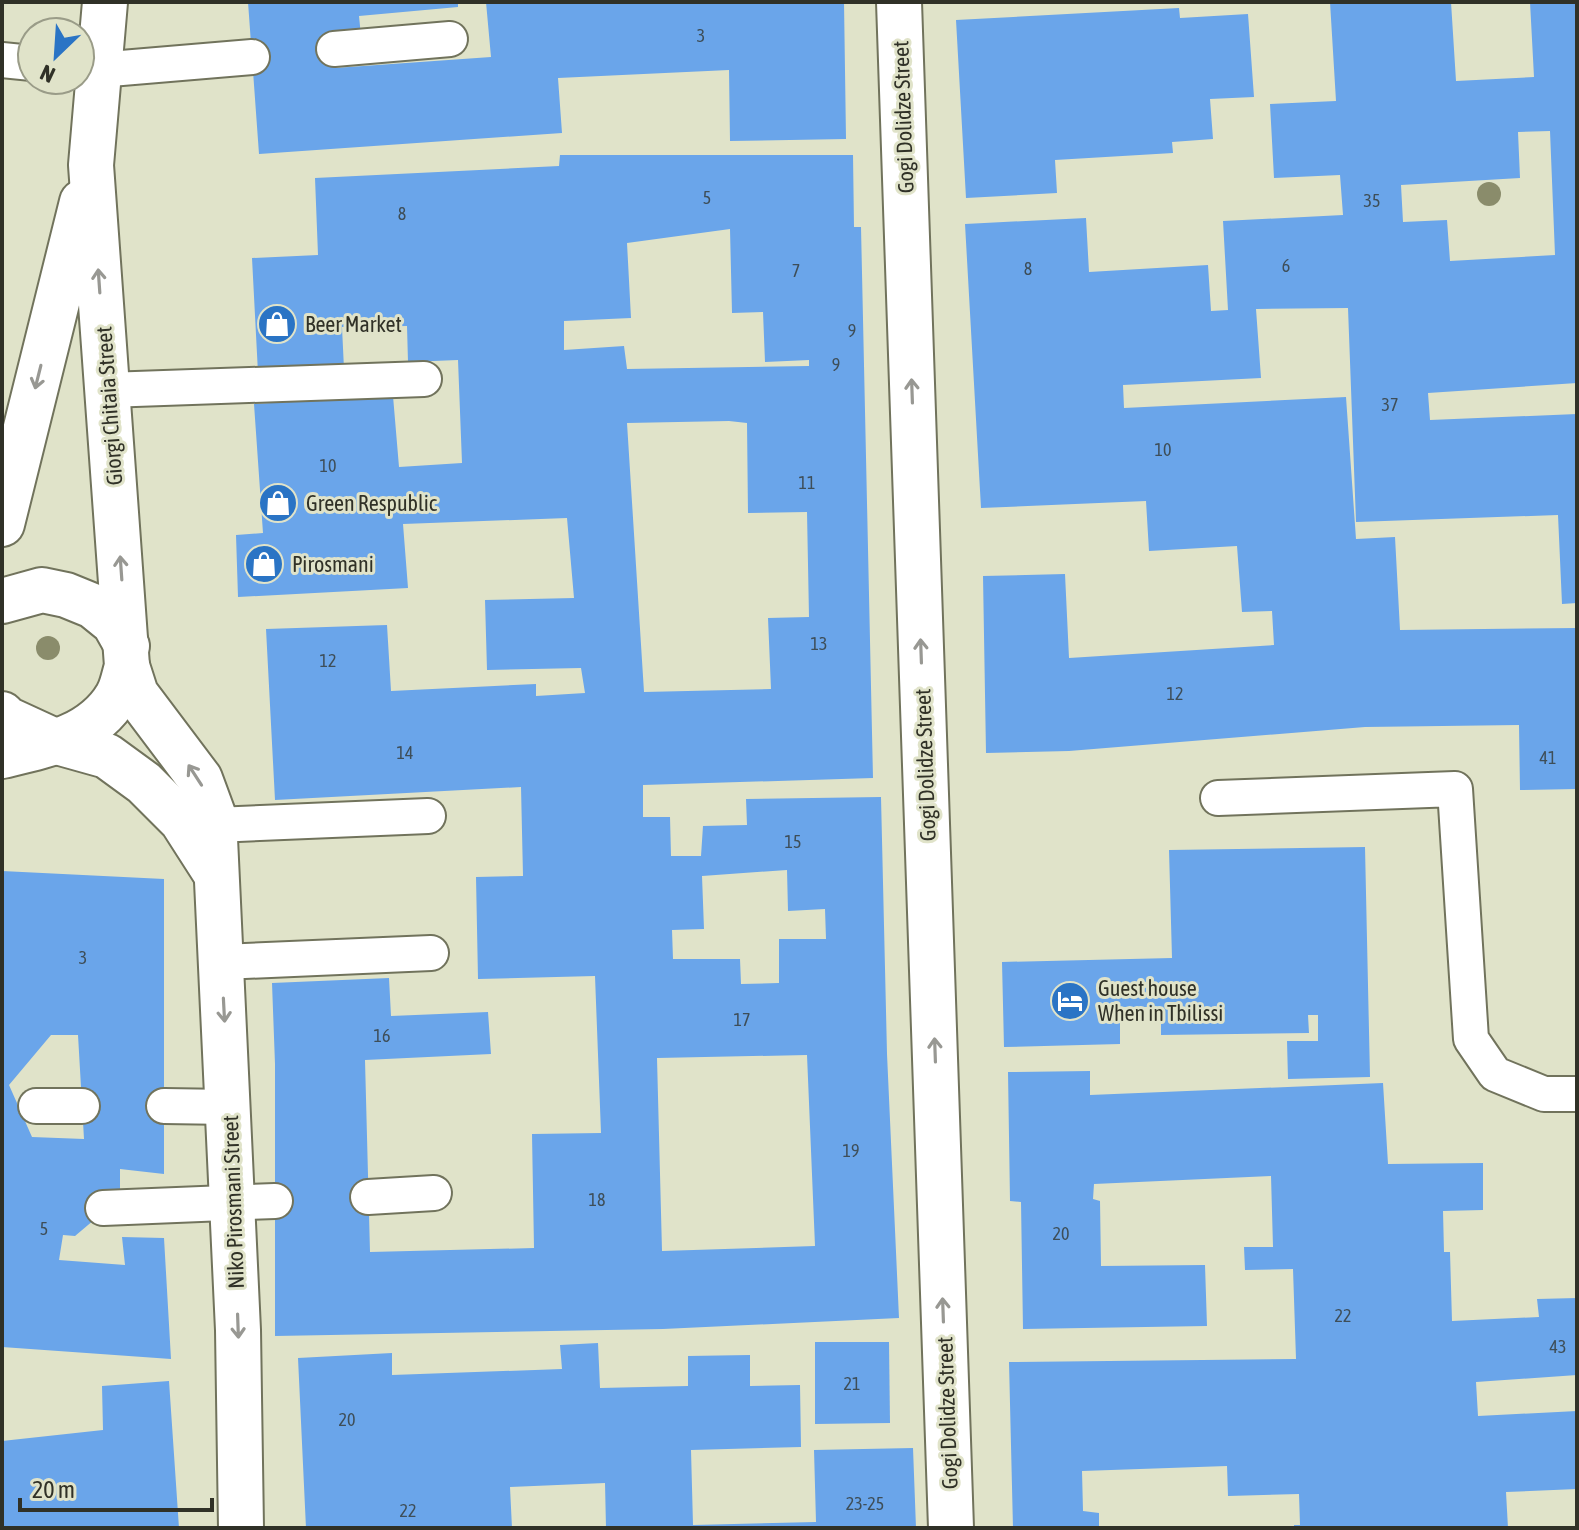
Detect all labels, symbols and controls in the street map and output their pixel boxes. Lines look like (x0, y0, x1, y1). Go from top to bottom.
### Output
north arrow (16, 16, 96, 96)
house number: 3 (697, 25, 705, 46)
street label: Gogi Dolidze Street (887, 40, 919, 194)
text: N (36, 60, 59, 89)
house number: 5 (703, 187, 711, 208)
house number: 35 (1364, 190, 1380, 211)
house number: 8 (398, 203, 406, 224)
house number: 6 (1282, 255, 1290, 276)
house number: 8 (1024, 258, 1032, 279)
house number: 7 (792, 260, 800, 281)
one-way arrow (91, 268, 106, 295)
shop icon: Beer Market (256, 303, 298, 345)
place label: Beer Market (305, 311, 402, 337)
house number: 9 (848, 320, 856, 341)
street label: Giorgi Chitaia Street (90, 326, 128, 486)
house number: 9 (832, 354, 840, 375)
one-way arrow (30, 363, 45, 389)
one-way arrow (905, 378, 920, 405)
house number: 37 (1382, 394, 1398, 415)
house number: 10 (1155, 439, 1171, 460)
house number: 10 (320, 455, 336, 476)
house number: 11 (799, 472, 815, 493)
shop icon: Green Respublic (257, 482, 299, 524)
place label: Green Respublic (306, 490, 438, 516)
shop icon: Pirosmani (243, 543, 285, 585)
place label: Pirosmani (292, 551, 374, 577)
one-way arrow (113, 555, 128, 582)
house number: 13 (811, 633, 827, 654)
one-way arrow (914, 638, 929, 664)
house number: 12 (320, 650, 336, 671)
house number: 12 (1167, 683, 1183, 704)
street label: Gogi Dolidze Street (909, 688, 941, 842)
house number: 14 (397, 742, 413, 763)
house number: 41 (1540, 747, 1556, 768)
one-way arrow (187, 764, 203, 787)
house number: 15 (785, 831, 801, 852)
house number: 3 (79, 947, 87, 968)
place label: Guest house When in Tbilissi (1098, 975, 1223, 1026)
hotel icon: Guest house When in Tbilissi (1049, 980, 1091, 1022)
one-way arrow (217, 996, 232, 1023)
house number: 17 (734, 1009, 750, 1030)
house number: 16 (374, 1025, 390, 1046)
one-way arrow (927, 1037, 942, 1064)
street label: Niko Pirosmani Street (217, 1115, 249, 1289)
house number: 19 (843, 1140, 859, 1161)
house number: 18 (589, 1189, 605, 1210)
house number: 5 (40, 1218, 48, 1239)
house number: 20 (1053, 1223, 1069, 1244)
one-way arrow (936, 1297, 951, 1324)
house number: 22 (1335, 1305, 1351, 1326)
one-way arrow (230, 1312, 245, 1339)
street label: Gogi Dolidze Street (931, 1336, 963, 1490)
house number: 43 (1550, 1336, 1566, 1357)
house number: 21 (844, 1373, 860, 1394)
house number: 20 (339, 1409, 355, 1430)
scale bar (20, 1462, 212, 1512)
text: 20 m (32, 1476, 75, 1503)
house number: 23-25 (846, 1493, 884, 1514)
house number: 22 (400, 1500, 416, 1521)

